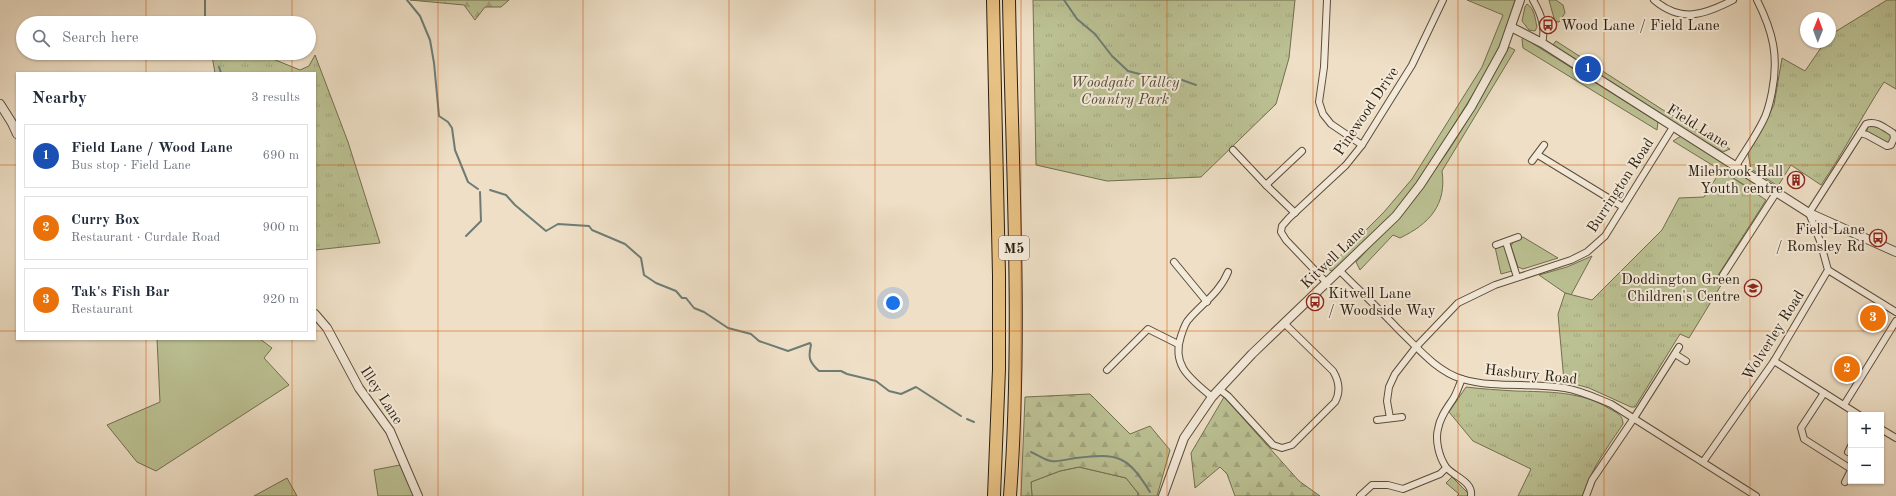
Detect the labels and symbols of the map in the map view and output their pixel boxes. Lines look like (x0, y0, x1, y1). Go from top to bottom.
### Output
north arrow (1800, 12, 1836, 48)
bus stop icon: Wood Lane / Field Lane (1538, 15, 1558, 35)
place label: Wood Lane / Field Lane (1561, 19, 1720, 34)
pin: 1 (1575, 54, 1601, 84)
street label: Pinewood Drive (1332, 65, 1402, 159)
park label: Woodgate Valley Country Park (1070, 76, 1180, 108)
street label: Field Lane (1664, 102, 1731, 152)
street label: Burrington Road (1585, 136, 1657, 236)
place label: Milebrook Hall Youth centre (1687, 165, 1783, 197)
building icon: Milebrook Hall Youth centre (1786, 170, 1806, 190)
place label: Field Lane / Romsley Rd (1776, 223, 1865, 255)
street label: Kitwell Lane (1299, 224, 1369, 292)
bus stop icon: Field Lane / Romsley Rd (1868, 228, 1888, 248)
road number: M5 (999, 236, 1029, 260)
place label: Doddington Green Children's Centre (1621, 273, 1740, 305)
school or university icon: Doddington Green Children's Centre (1743, 278, 1763, 298)
place label: Kitwell Lane / Woodside Way (1328, 287, 1436, 319)
street label: Wolverley Road (1741, 288, 1808, 383)
bus stop icon: Kitwell Lane / Woodside Way (1305, 292, 1325, 312)
your location (883, 293, 903, 313)
pin: 3 (1860, 303, 1886, 333)
pin: 2 (1834, 354, 1860, 384)
street label: Hasbury Road (1484, 363, 1578, 388)
street label: Illey Lane (357, 364, 405, 427)

